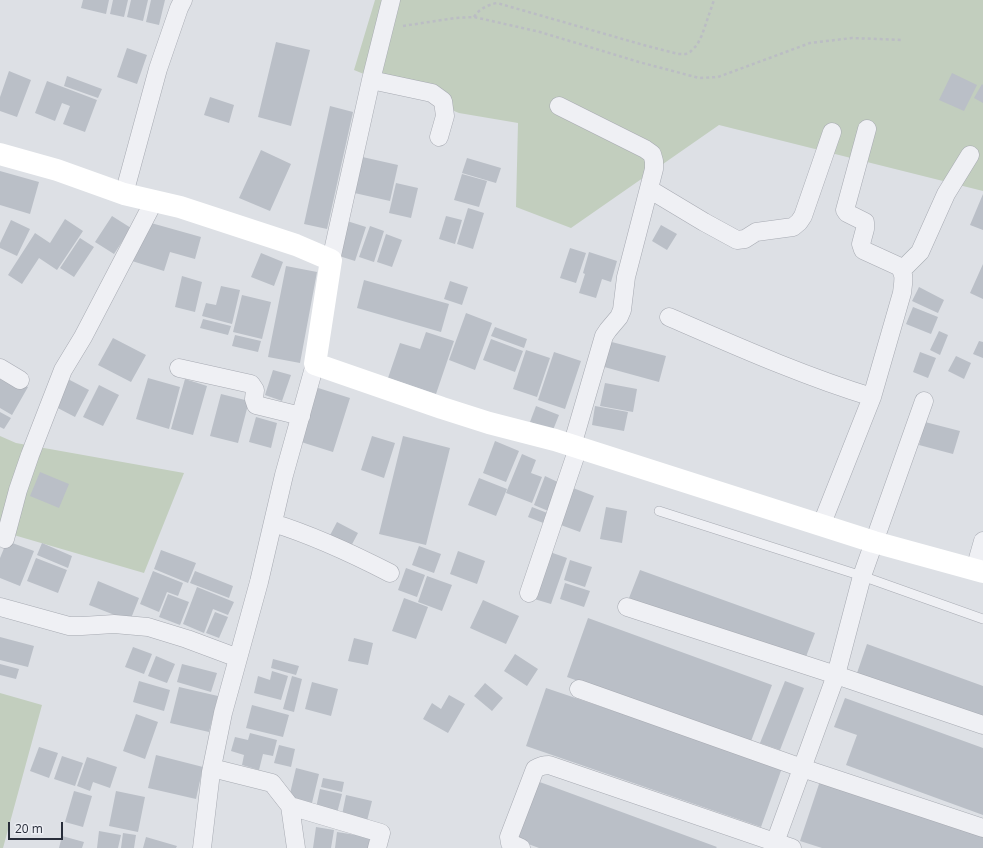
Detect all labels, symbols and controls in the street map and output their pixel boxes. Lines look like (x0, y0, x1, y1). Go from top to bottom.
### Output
scale bar (10, 814, 65, 840)
text: 20 m (15, 820, 43, 837)

